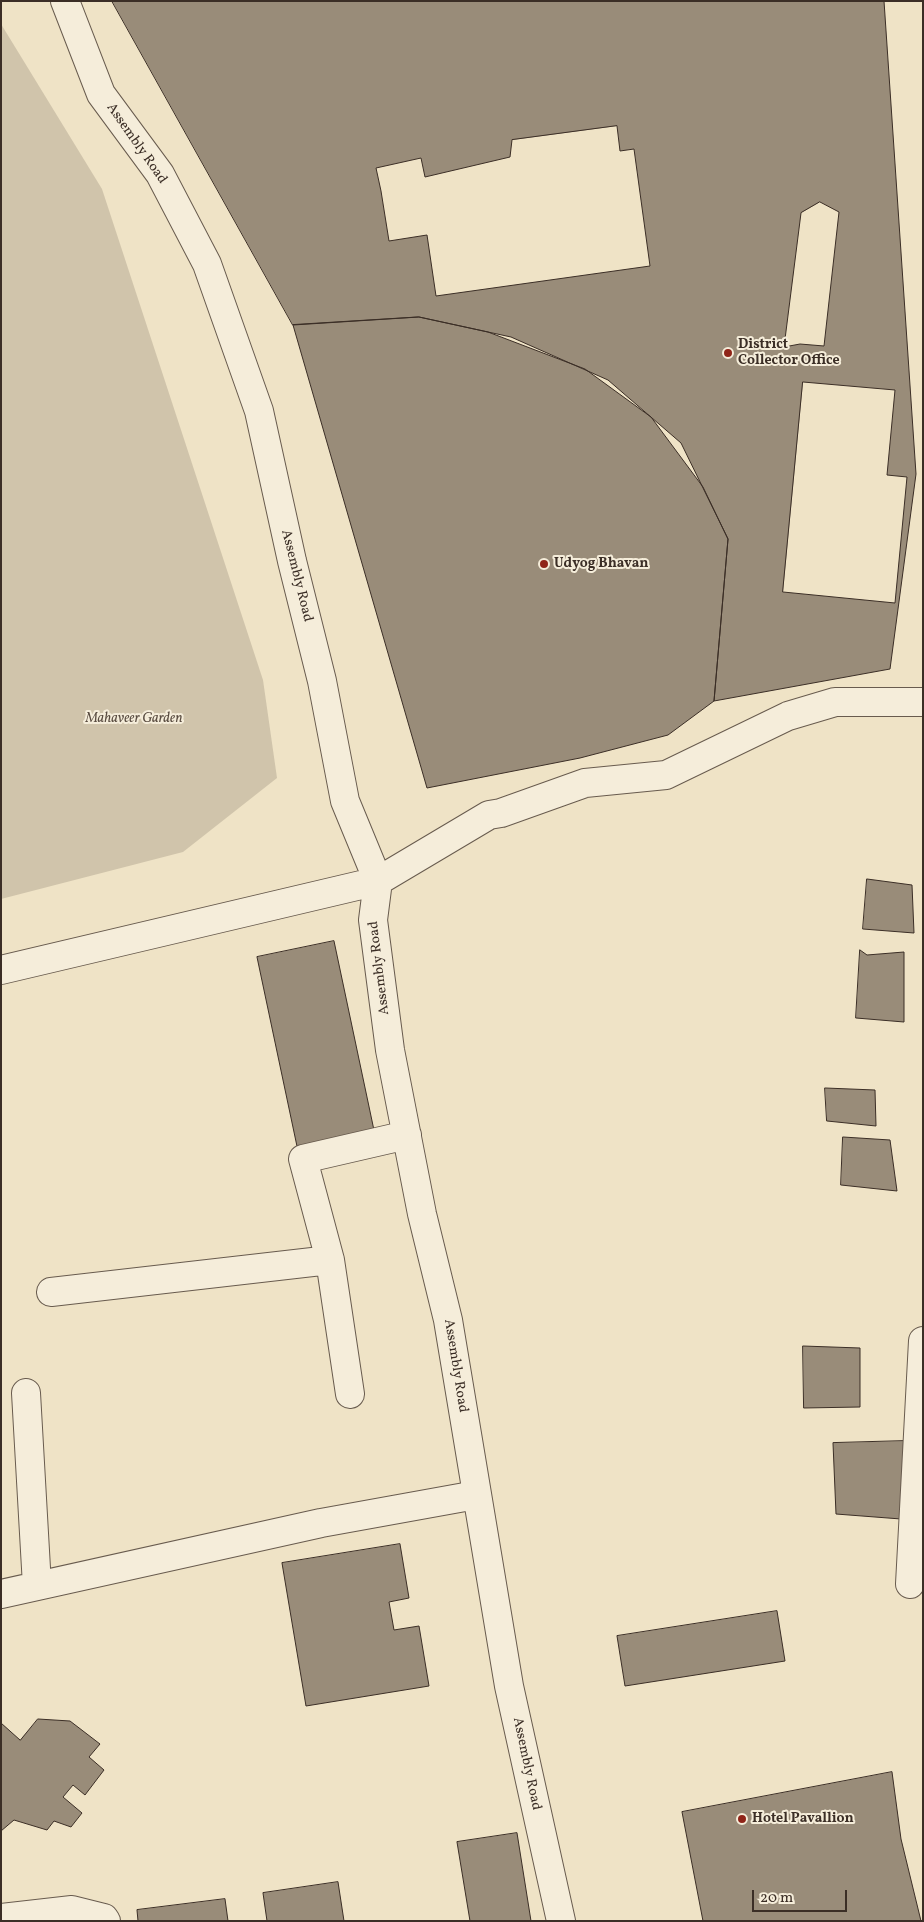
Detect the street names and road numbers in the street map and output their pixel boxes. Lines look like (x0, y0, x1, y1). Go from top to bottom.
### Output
street label: Assembly Road (102, 100, 170, 188)
street label: Assembly Road (276, 528, 316, 624)
street label: Assembly Road (366, 920, 394, 1016)
street label: Assembly Road (439, 1318, 471, 1414)
street label: Assembly Road (508, 1716, 544, 1812)

